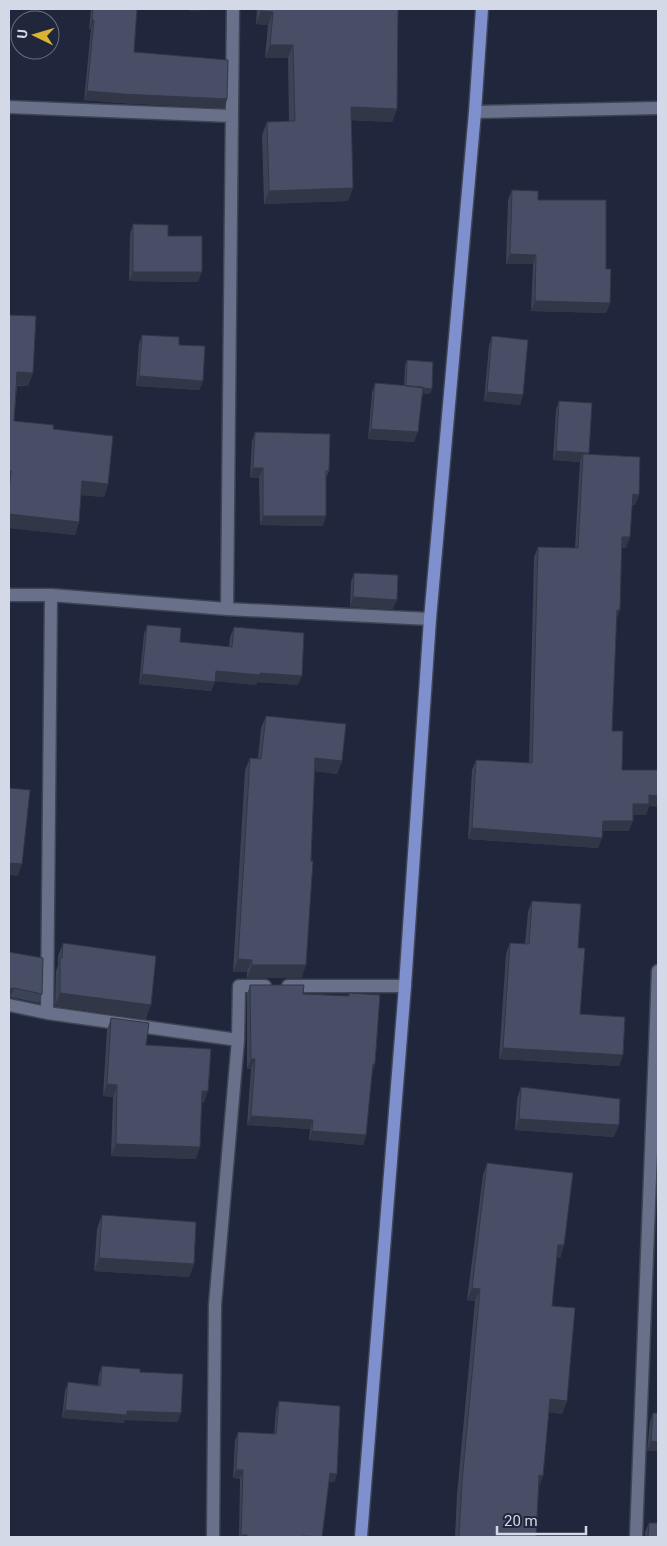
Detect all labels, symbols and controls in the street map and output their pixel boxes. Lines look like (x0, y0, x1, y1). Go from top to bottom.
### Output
north arrow (10, 10, 60, 60)
text: U (14, 29, 30, 39)
scale bar (497, 1504, 586, 1536)
text: 20 m (504, 1512, 538, 1530)

